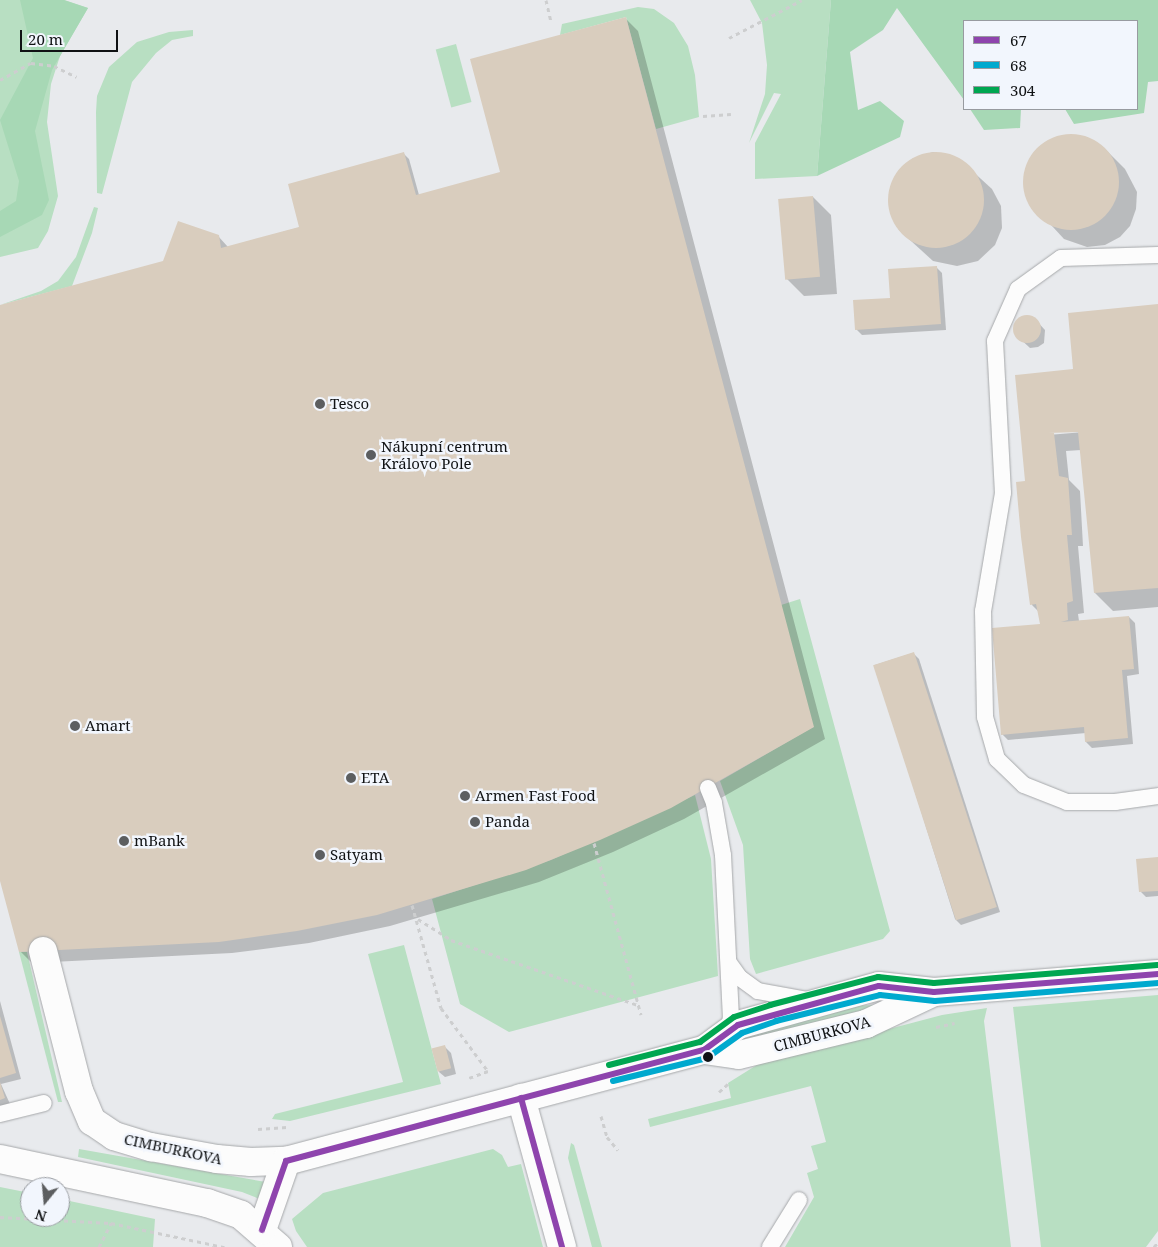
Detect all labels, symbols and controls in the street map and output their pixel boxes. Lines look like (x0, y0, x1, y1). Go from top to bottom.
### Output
scale bar (22, 20, 120, 52)
legend (963, 20, 1138, 110)
text: 20 m (28, 29, 63, 49)
text: 67 (1010, 30, 1027, 50)
text: 68 (1010, 55, 1027, 75)
text: 304 (1010, 80, 1035, 100)
place label: Tesco (330, 395, 369, 413)
marker: Tesco (314, 398, 326, 410)
place label: Nákupní centrum Královo Pole (381, 437, 508, 472)
marker: Nákupní centrum Královo Pole (365, 449, 377, 461)
place label: Amart (85, 717, 131, 735)
marker: Amart (69, 720, 81, 732)
place label: ETA (361, 769, 389, 787)
marker: ETA (345, 772, 357, 784)
place label: Armen Fast Food (475, 787, 596, 805)
marker: Armen Fast Food (459, 790, 471, 802)
place label: Panda (485, 813, 530, 831)
marker: Panda (469, 816, 481, 828)
place label: mBank (134, 832, 185, 850)
marker: mBank (118, 835, 130, 847)
place label: Satyam (330, 846, 383, 864)
marker: Satyam (314, 849, 326, 861)
street label: CIMBURKOVA (772, 1012, 872, 1056)
unlabelled marker (703, 1052, 713, 1062)
street label: CIMBURKOVA (122, 1130, 224, 1168)
north arrow (20, 1177, 70, 1227)
text: N (33, 1205, 49, 1227)

